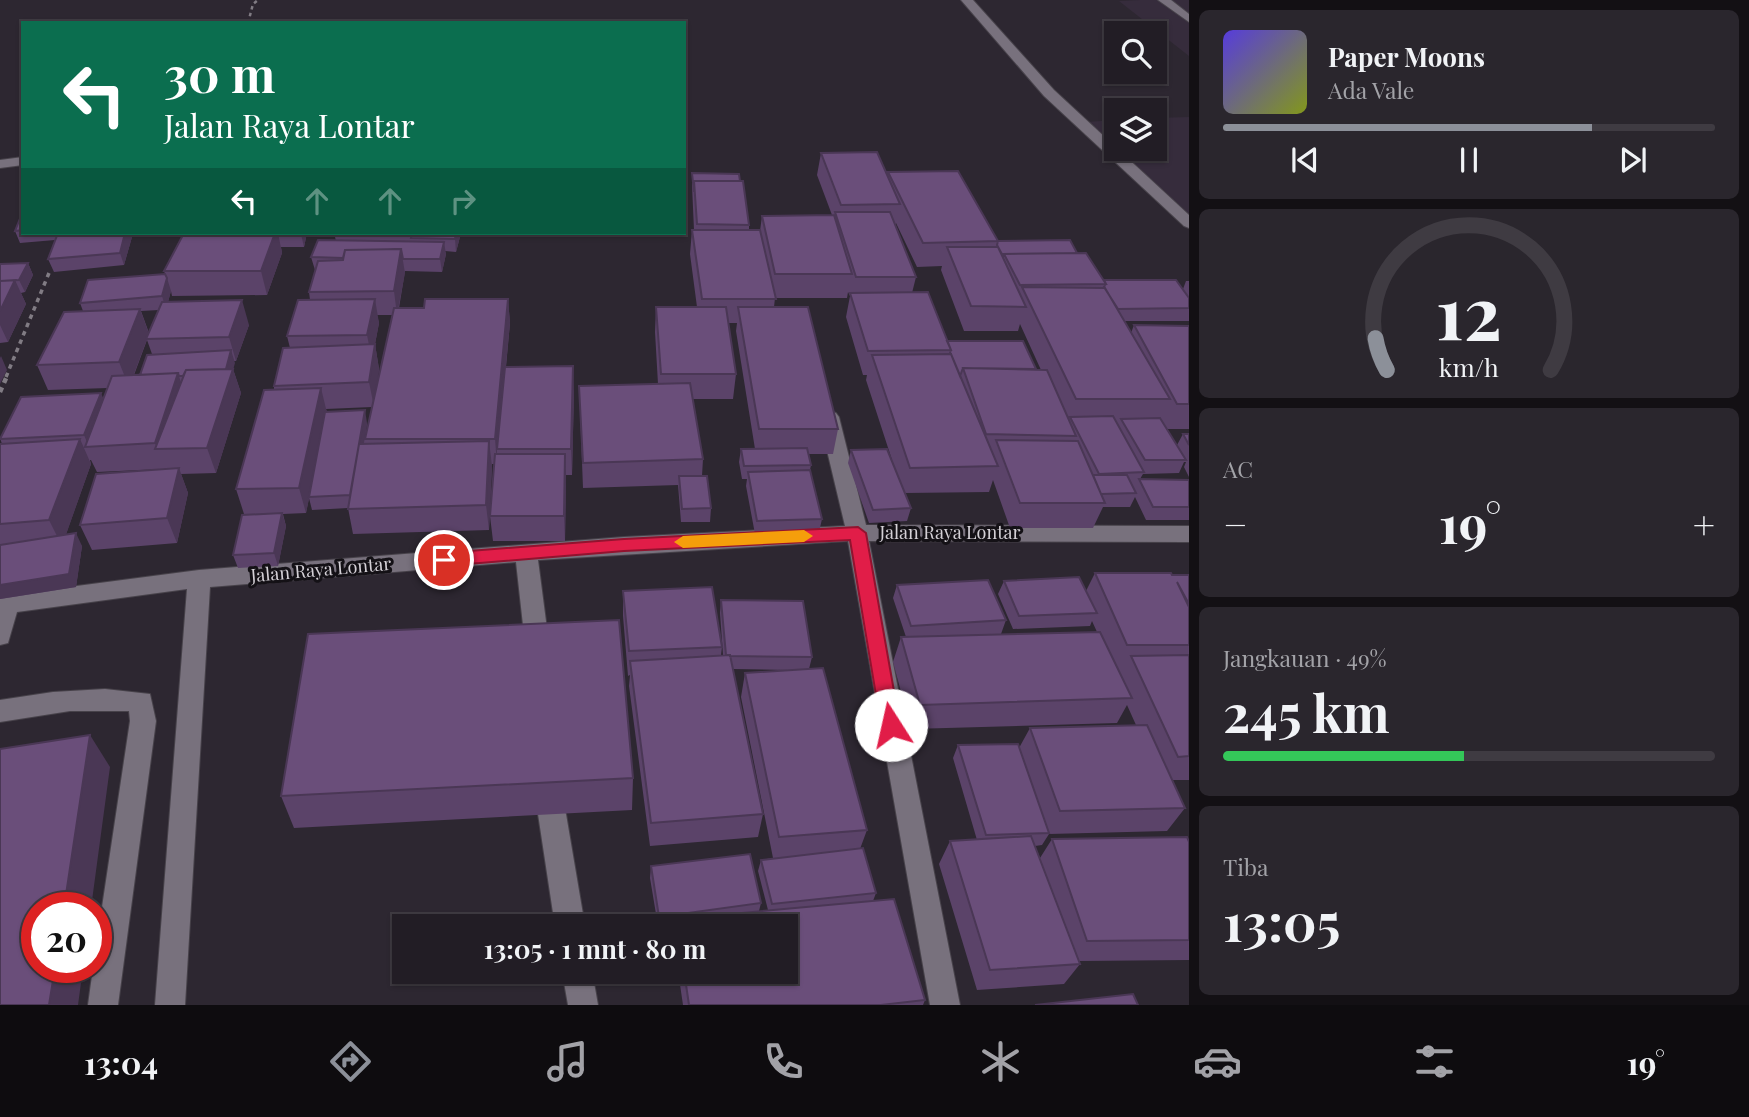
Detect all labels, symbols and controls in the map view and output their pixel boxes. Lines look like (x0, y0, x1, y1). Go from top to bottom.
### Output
map controls (1104, 21, 1167, 161)
button: search (1104, 21, 1167, 84)
text: Paper Moons (1328, 39, 1485, 74)
text: 30 m (164, 40, 275, 105)
icon: left (49, 49, 140, 140)
text: Ada Vale (1328, 74, 1415, 105)
button: layers (1104, 98, 1167, 161)
text: Jalan Raya Lontar (164, 103, 415, 146)
icon: previous (1286, 141, 1324, 179)
icon: pause (1450, 141, 1488, 179)
icon: next (1614, 141, 1652, 179)
icon: left (225, 182, 263, 220)
icon: ahead (298, 182, 336, 220)
icon: ahead (371, 182, 409, 220)
icon: right (444, 182, 482, 220)
text: 12 (1436, 261, 1502, 358)
text: km/h (1439, 349, 1499, 382)
text: AC (1223, 453, 1253, 484)
text: 19° (1439, 488, 1502, 557)
text: − (1223, 498, 1248, 549)
text: + (1693, 498, 1715, 549)
street label: Jalan Raya Lontar (878, 520, 1021, 544)
pin (414, 530, 474, 590)
icon: arrive (425, 541, 463, 579)
street label: Jalan Raya Lontar (249, 551, 392, 587)
text: Jangkauan · 49% (1223, 642, 1387, 673)
text: 245 km (1223, 677, 1390, 746)
position arrow (854, 688, 928, 762)
text: Tiba (1223, 851, 1268, 882)
text: 13:05 (1223, 886, 1340, 955)
speed limit sign: 20 (21, 892, 112, 983)
text: 13:05 · 1 mnt · 80 m (484, 931, 706, 966)
icon: directions (326, 1037, 375, 1086)
icon: music (543, 1037, 592, 1086)
icon: phone (759, 1037, 808, 1086)
icon: climate (976, 1037, 1025, 1086)
icon: car (1193, 1037, 1242, 1086)
icon: filters (1410, 1037, 1459, 1086)
text: 13:04 (84, 1040, 158, 1083)
text: 19° (1626, 1040, 1665, 1083)

